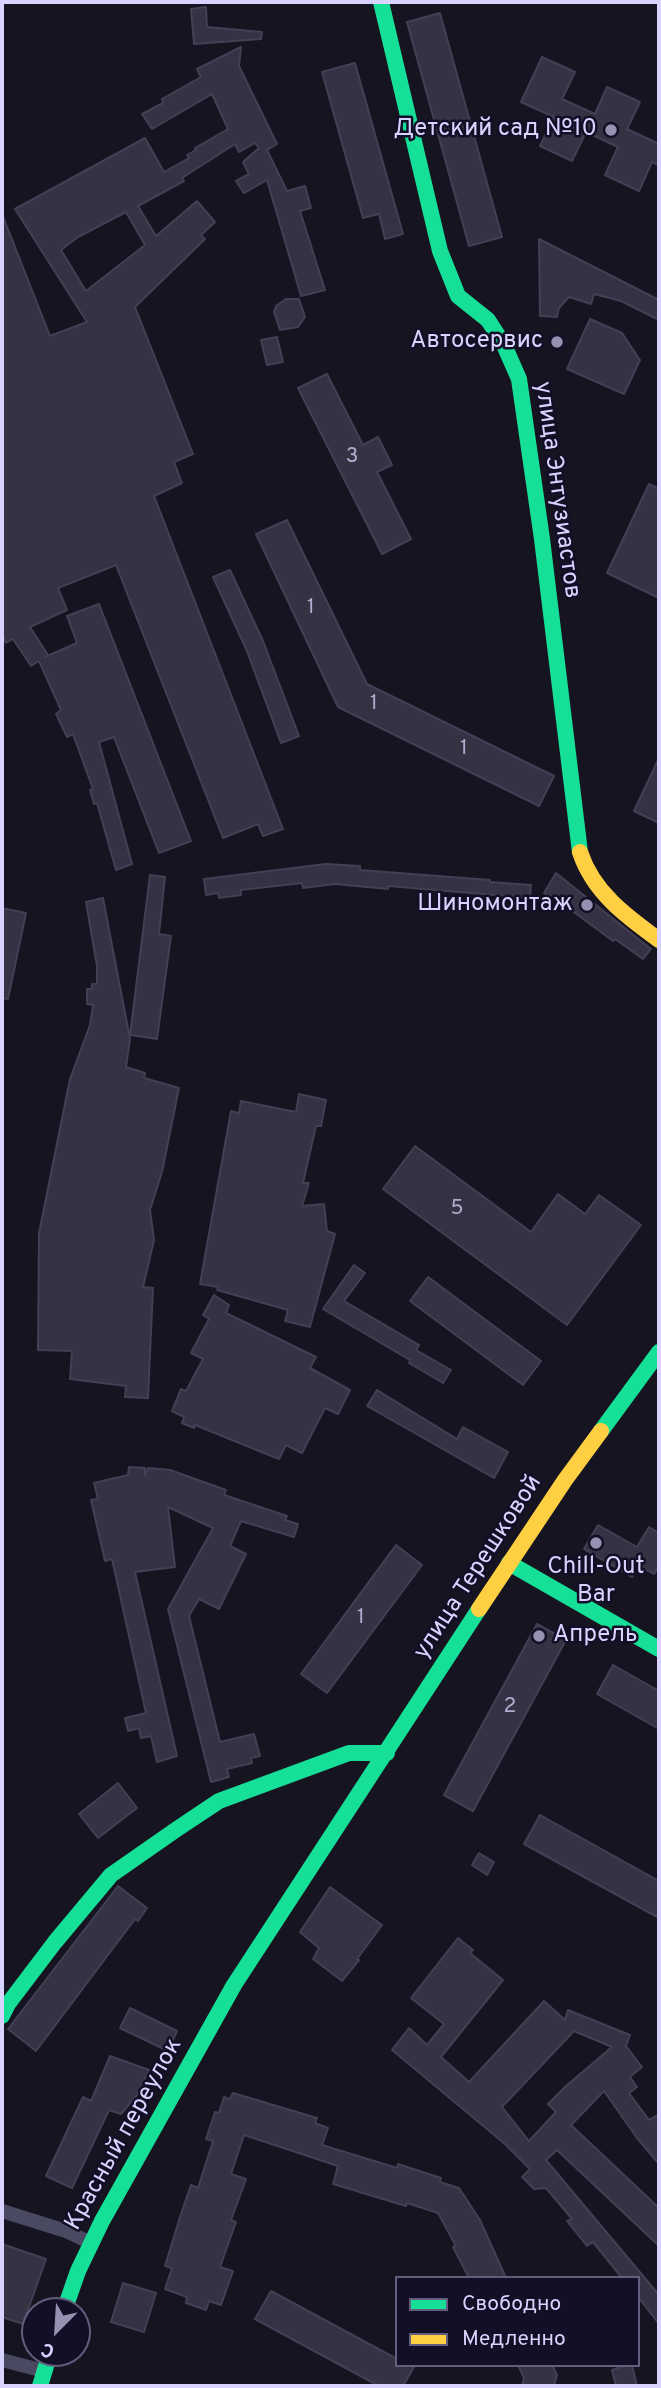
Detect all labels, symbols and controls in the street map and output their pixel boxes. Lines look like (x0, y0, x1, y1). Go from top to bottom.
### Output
place label: Детский сад №10 (394, 116, 597, 144)
marker: Детский сад №10 (603, 122, 619, 138)
place label: Автосервис (410, 328, 543, 356)
marker: Автосервис (549, 334, 565, 350)
street label: улица Энтузиастов (527, 380, 585, 600)
house number: 3 (346, 445, 358, 471)
house number: 1 (307, 596, 315, 622)
house number: 1 (370, 692, 378, 718)
house number: 1 (460, 737, 468, 763)
place label: Шиномонтаж (417, 891, 573, 919)
marker: Шиномонтаж (579, 897, 595, 913)
house number: 5 (450, 1197, 464, 1223)
street label: улица Терешковой (409, 1470, 549, 1666)
marker: Chill-Out Bar (588, 1535, 604, 1551)
place label: Chill-Out Bar (547, 1554, 645, 1610)
house number: 1 (357, 1606, 365, 1632)
place label: Апрель (553, 1622, 637, 1650)
marker: Апрель (531, 1628, 547, 1644)
house number: 2 (504, 1695, 516, 1721)
street label: Красный переулок (60, 2034, 190, 2236)
legend (395, 2276, 640, 2367)
text: Свободно (462, 2291, 561, 2318)
north arrow (21, 2297, 91, 2367)
text: Медленно (462, 2326, 566, 2353)
text: С (38, 2336, 59, 2363)

